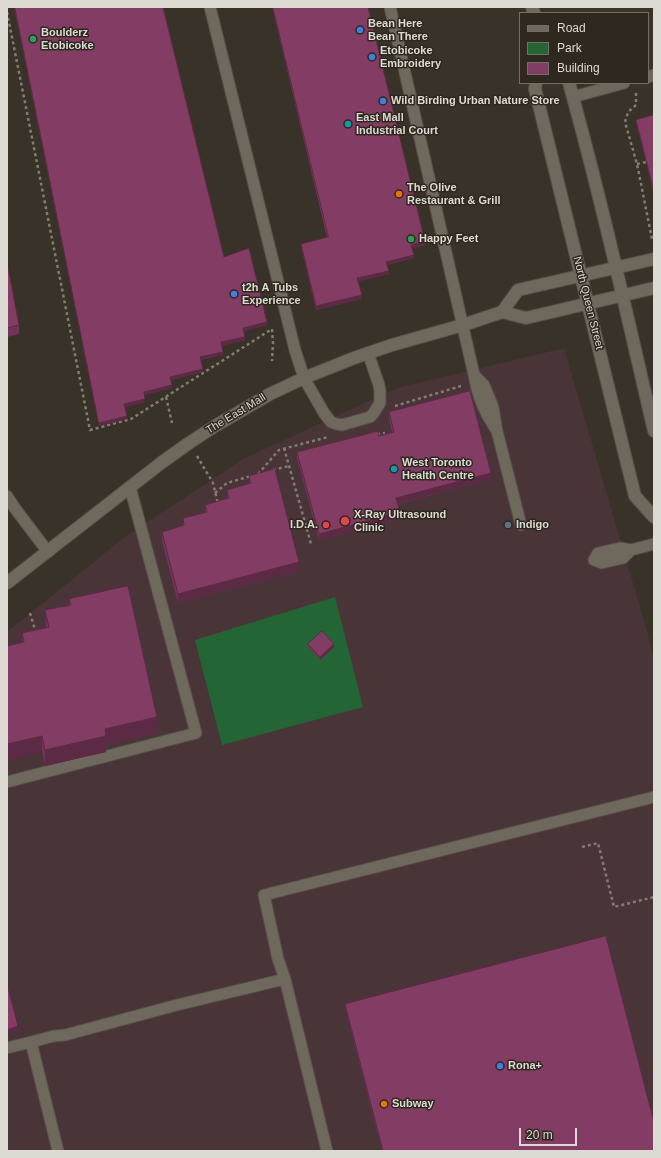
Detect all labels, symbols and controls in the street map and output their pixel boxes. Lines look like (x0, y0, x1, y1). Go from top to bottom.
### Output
legend (519, 12, 649, 84)
place label: Bean Here Bean There (368, 17, 428, 43)
text: Road (557, 21, 586, 35)
marker: Bean Here Bean There (355, 25, 365, 35)
place label: Boulderz Etobicoke (41, 26, 94, 52)
marker: Boulderz Etobicoke (28, 34, 38, 44)
text: Park (557, 41, 582, 55)
place label: Etobicoke Embroidery (380, 44, 441, 70)
marker: Etobicoke Embroidery (367, 52, 377, 62)
text: Building (557, 61, 600, 75)
place label: Wild Birding Urban Nature Store (391, 94, 560, 108)
marker: Wild Birding Urban Nature Store (378, 96, 388, 106)
place label: East Mall Industrial Court (356, 111, 438, 137)
marker: East Mall Industrial Court (343, 119, 353, 129)
place label: The Olive Restaurant & Grill (407, 181, 501, 207)
marker: The Olive Restaurant & Grill (394, 189, 404, 199)
place label: Happy Feet (419, 232, 478, 246)
marker: Happy Feet (406, 234, 416, 244)
street label: North Queen Street (570, 255, 606, 351)
place label: t2h A Tubs Experience (242, 281, 301, 307)
marker: t2h A Tubs Experience (229, 289, 239, 299)
street label: The East Mall (204, 391, 268, 437)
place label: West Toronto Health Centre (402, 456, 474, 482)
marker: West Toronto Health Centre (389, 464, 399, 474)
place label: X-Ray Ultrasound Clinic (354, 508, 446, 534)
marker: X-Ray Ultrasound Clinic (339, 515, 351, 527)
place label: I.D.A. (290, 518, 318, 532)
place label: Indigo (516, 518, 549, 532)
marker: I.D.A. (321, 520, 331, 530)
marker: Indigo (503, 520, 513, 530)
place label: Rona+ (508, 1059, 542, 1073)
marker: Rona+ (495, 1061, 505, 1071)
place label: Subway (392, 1097, 434, 1111)
marker: Subway (379, 1099, 389, 1109)
scale bar (521, 1120, 579, 1146)
text: 20 m (526, 1128, 553, 1142)

